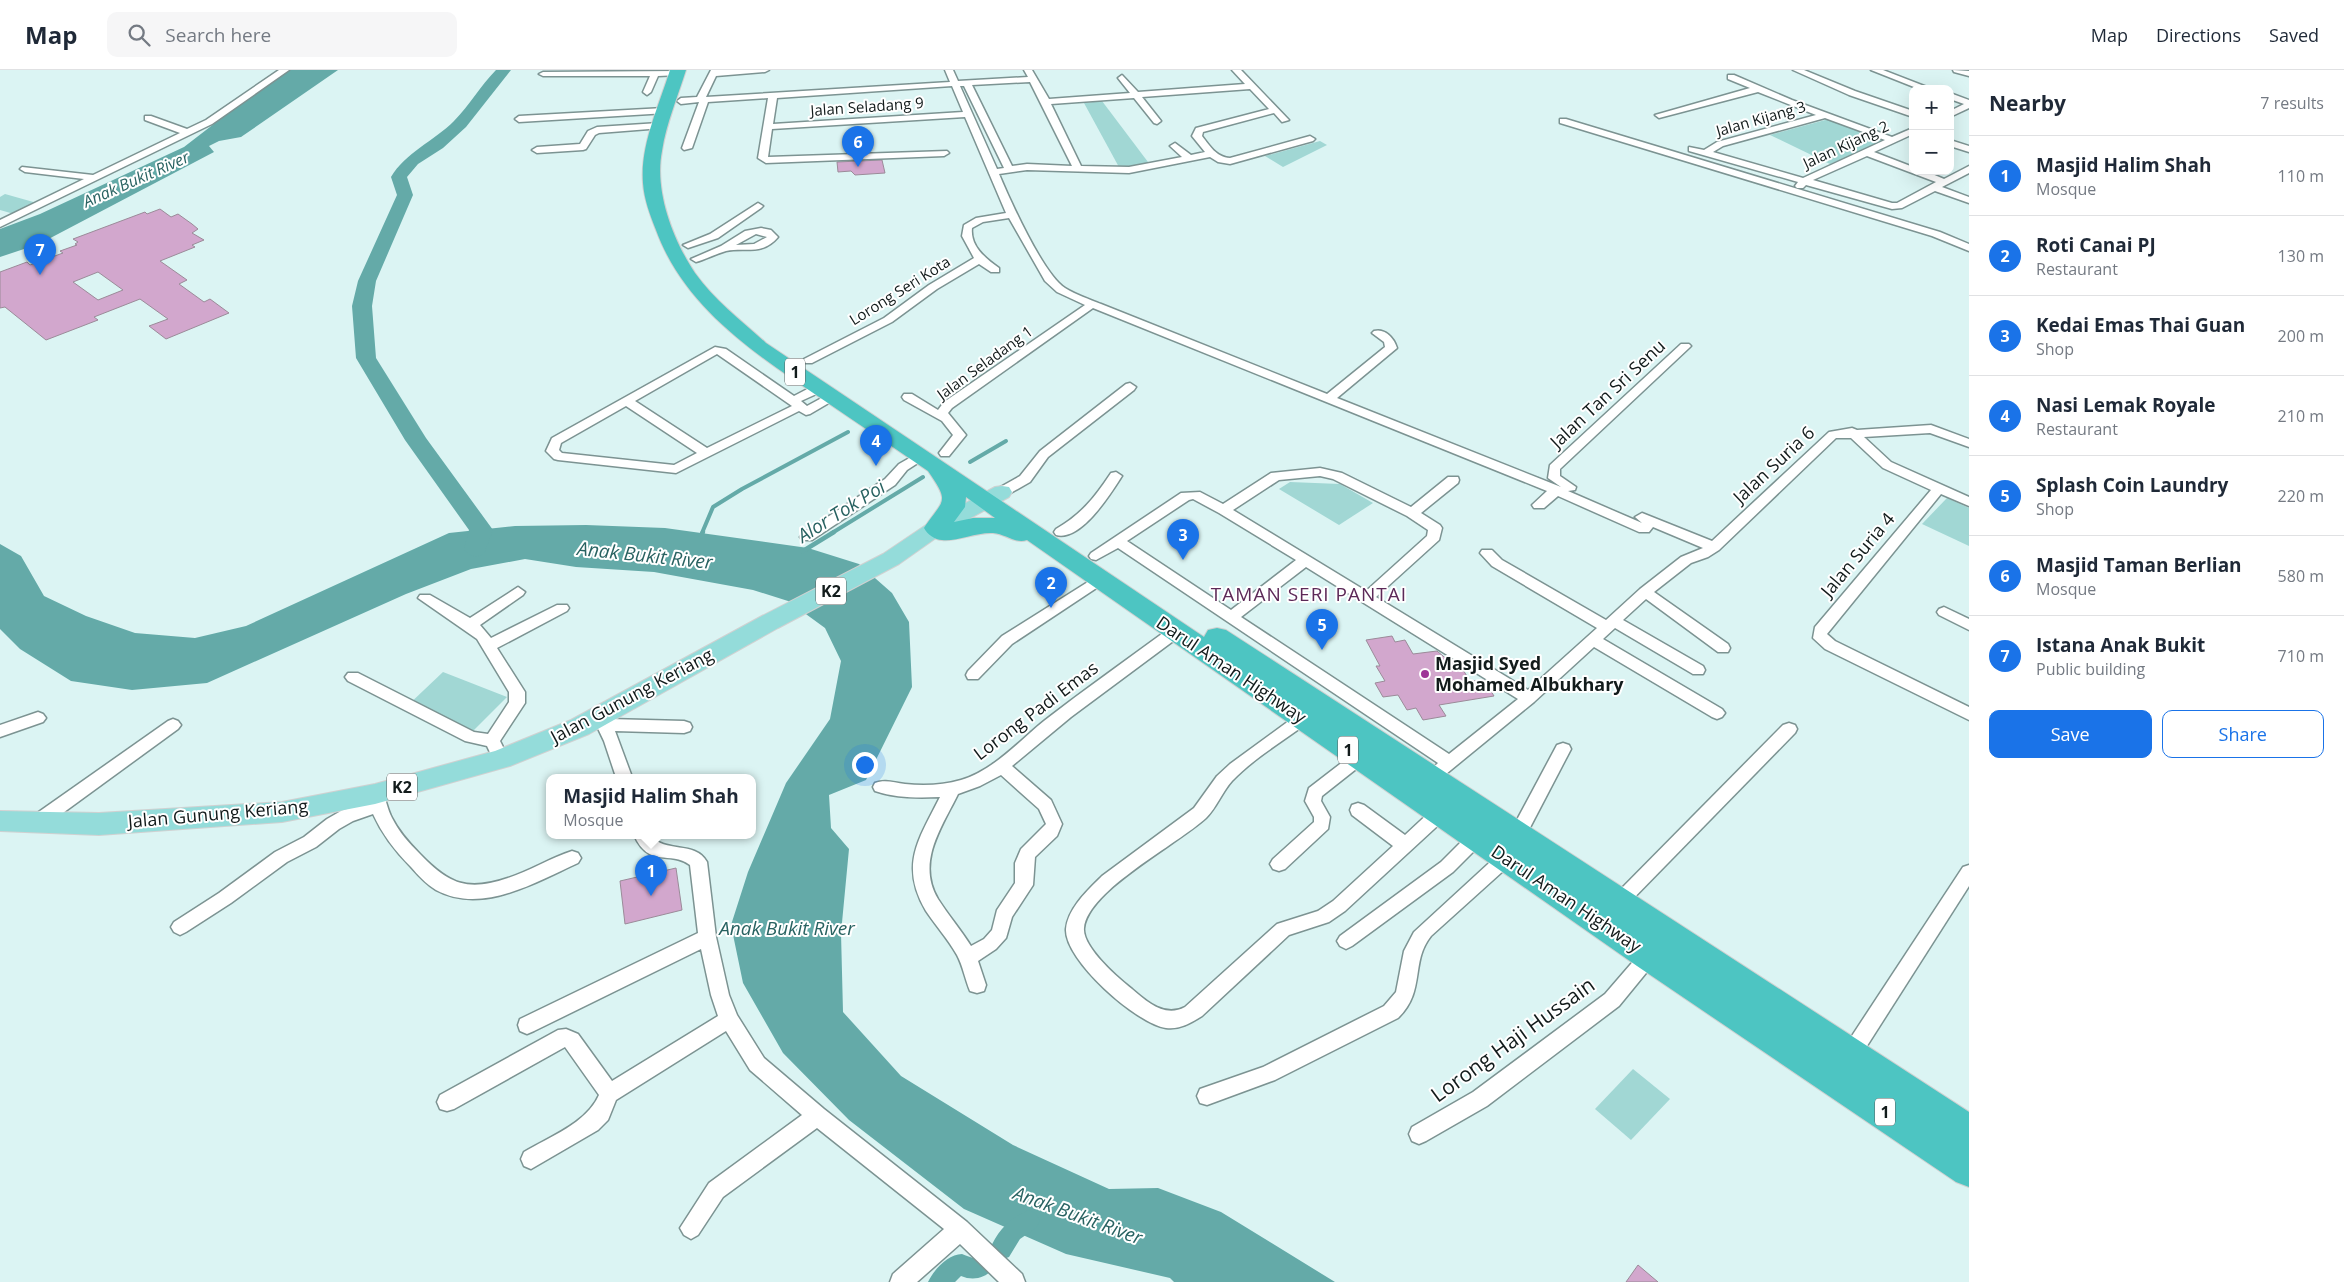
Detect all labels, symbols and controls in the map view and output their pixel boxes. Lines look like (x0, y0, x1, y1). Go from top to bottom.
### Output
search box (107, 12, 457, 57)
text: Map (25, 18, 77, 51)
icon: search (125, 21, 153, 49)
text: Search here (165, 22, 271, 48)
text: Map (2091, 23, 2128, 47)
text: Directions (2156, 23, 2241, 47)
text: Saved (2269, 23, 2319, 47)
map controls (1909, 85, 1954, 175)
button: + (1909, 85, 1954, 130)
text: Nearby (1989, 89, 2066, 117)
street label: Jalan Seladang 9 (808, 92, 924, 120)
text: 7 results (2260, 92, 2324, 114)
street label: Jalan Kijang 3 (1712, 96, 1808, 141)
street label: Jalan Kijang 2 (1798, 115, 1892, 174)
pin: 6 (842, 126, 874, 167)
button: − (1909, 130, 1954, 175)
water label: Anak Bukit River (78, 145, 193, 213)
text: Masjid Halim Shah (2036, 152, 2212, 178)
text: 1 (2000, 165, 2010, 187)
text: 110 m (2278, 165, 2324, 187)
text: Mosque (2036, 178, 2096, 200)
text: Roti Canai PJ (2036, 232, 2156, 258)
pin: 7 (24, 234, 56, 275)
text: 2 (2000, 245, 2010, 267)
text: 130 m (2278, 245, 2324, 267)
street label: Lorong Seri Kota (845, 251, 954, 329)
text: Restaurant (2036, 258, 2118, 280)
text: Kedai Emas Thai Guan (2036, 312, 2245, 338)
street label: Jalan Seladang 1 (931, 321, 1036, 405)
text: 3 (2000, 325, 2010, 347)
text: 200 m (2278, 325, 2324, 347)
street label: Jalan Tan Sri Senu (1543, 334, 1670, 454)
text: Shop (2036, 338, 2074, 360)
road number: 1 (785, 358, 805, 386)
text: Nasi Lemak Royale (2036, 392, 2216, 418)
text: 4 (2000, 405, 2010, 427)
text: 210 m (2278, 405, 2324, 427)
text: Restaurant (2036, 418, 2118, 440)
street label: Jalan Suria 6 (1726, 420, 1819, 509)
pin: 4 (860, 425, 892, 466)
text: Splash Coin Laundry (2036, 472, 2228, 498)
water label: Alor Tok Poi (790, 473, 891, 549)
text: 5 (2000, 485, 2010, 507)
text: 220 m (2278, 485, 2324, 507)
text: Shop (2036, 498, 2074, 520)
street label: Jalan Suria 4 (1814, 507, 1899, 603)
pin: 3 (1167, 519, 1199, 560)
water label: Anak Bukit River (574, 535, 715, 575)
text: Masjid Taman Berlian (2036, 552, 2242, 578)
text: 6 (2000, 565, 2010, 587)
text: 580 m (2278, 565, 2324, 587)
pin: 2 (1035, 567, 1067, 608)
road number: K2 (816, 578, 846, 604)
text: Mosque (2036, 578, 2096, 600)
district label: TAMAN SERI PANTAI (1211, 581, 1407, 607)
pin: 5 (1306, 609, 1338, 650)
street label: Darul Aman Highway (1152, 610, 1312, 729)
text: Istana Anak Bukit (2036, 632, 2205, 658)
street label: Jalan Gunung Keriang (544, 642, 717, 749)
text: 7 (2000, 645, 2010, 667)
text: 710 m (2278, 645, 2324, 667)
place label: Masjid Syed Mohamed Albukhary (1435, 651, 1624, 696)
street label: Lorong Padi Emas (968, 655, 1103, 765)
text: Public building (2036, 658, 2145, 680)
marker: Masjid Syed Mohamed Albukhary (1419, 668, 1431, 680)
button: Save (1989, 710, 2152, 758)
button: Share (2162, 710, 2324, 758)
road number: 1 (1338, 736, 1358, 764)
your location (852, 752, 878, 778)
road number: K2 (387, 774, 417, 800)
popup (546, 774, 756, 839)
text: Masjid Halim Shah (563, 783, 739, 809)
street label: Jalan Gunung Keriang (125, 793, 309, 833)
text: Mosque (563, 809, 623, 831)
street label: Darul Aman Highway (1487, 839, 1647, 958)
pin: 1 (635, 855, 667, 896)
water label: Anak Bukit River (717, 915, 856, 941)
street label: Lorong Haji Hussain (1425, 970, 1600, 1108)
road number: 1 (1875, 1098, 1895, 1126)
water label: Anak Bukit River (1008, 1179, 1148, 1251)

